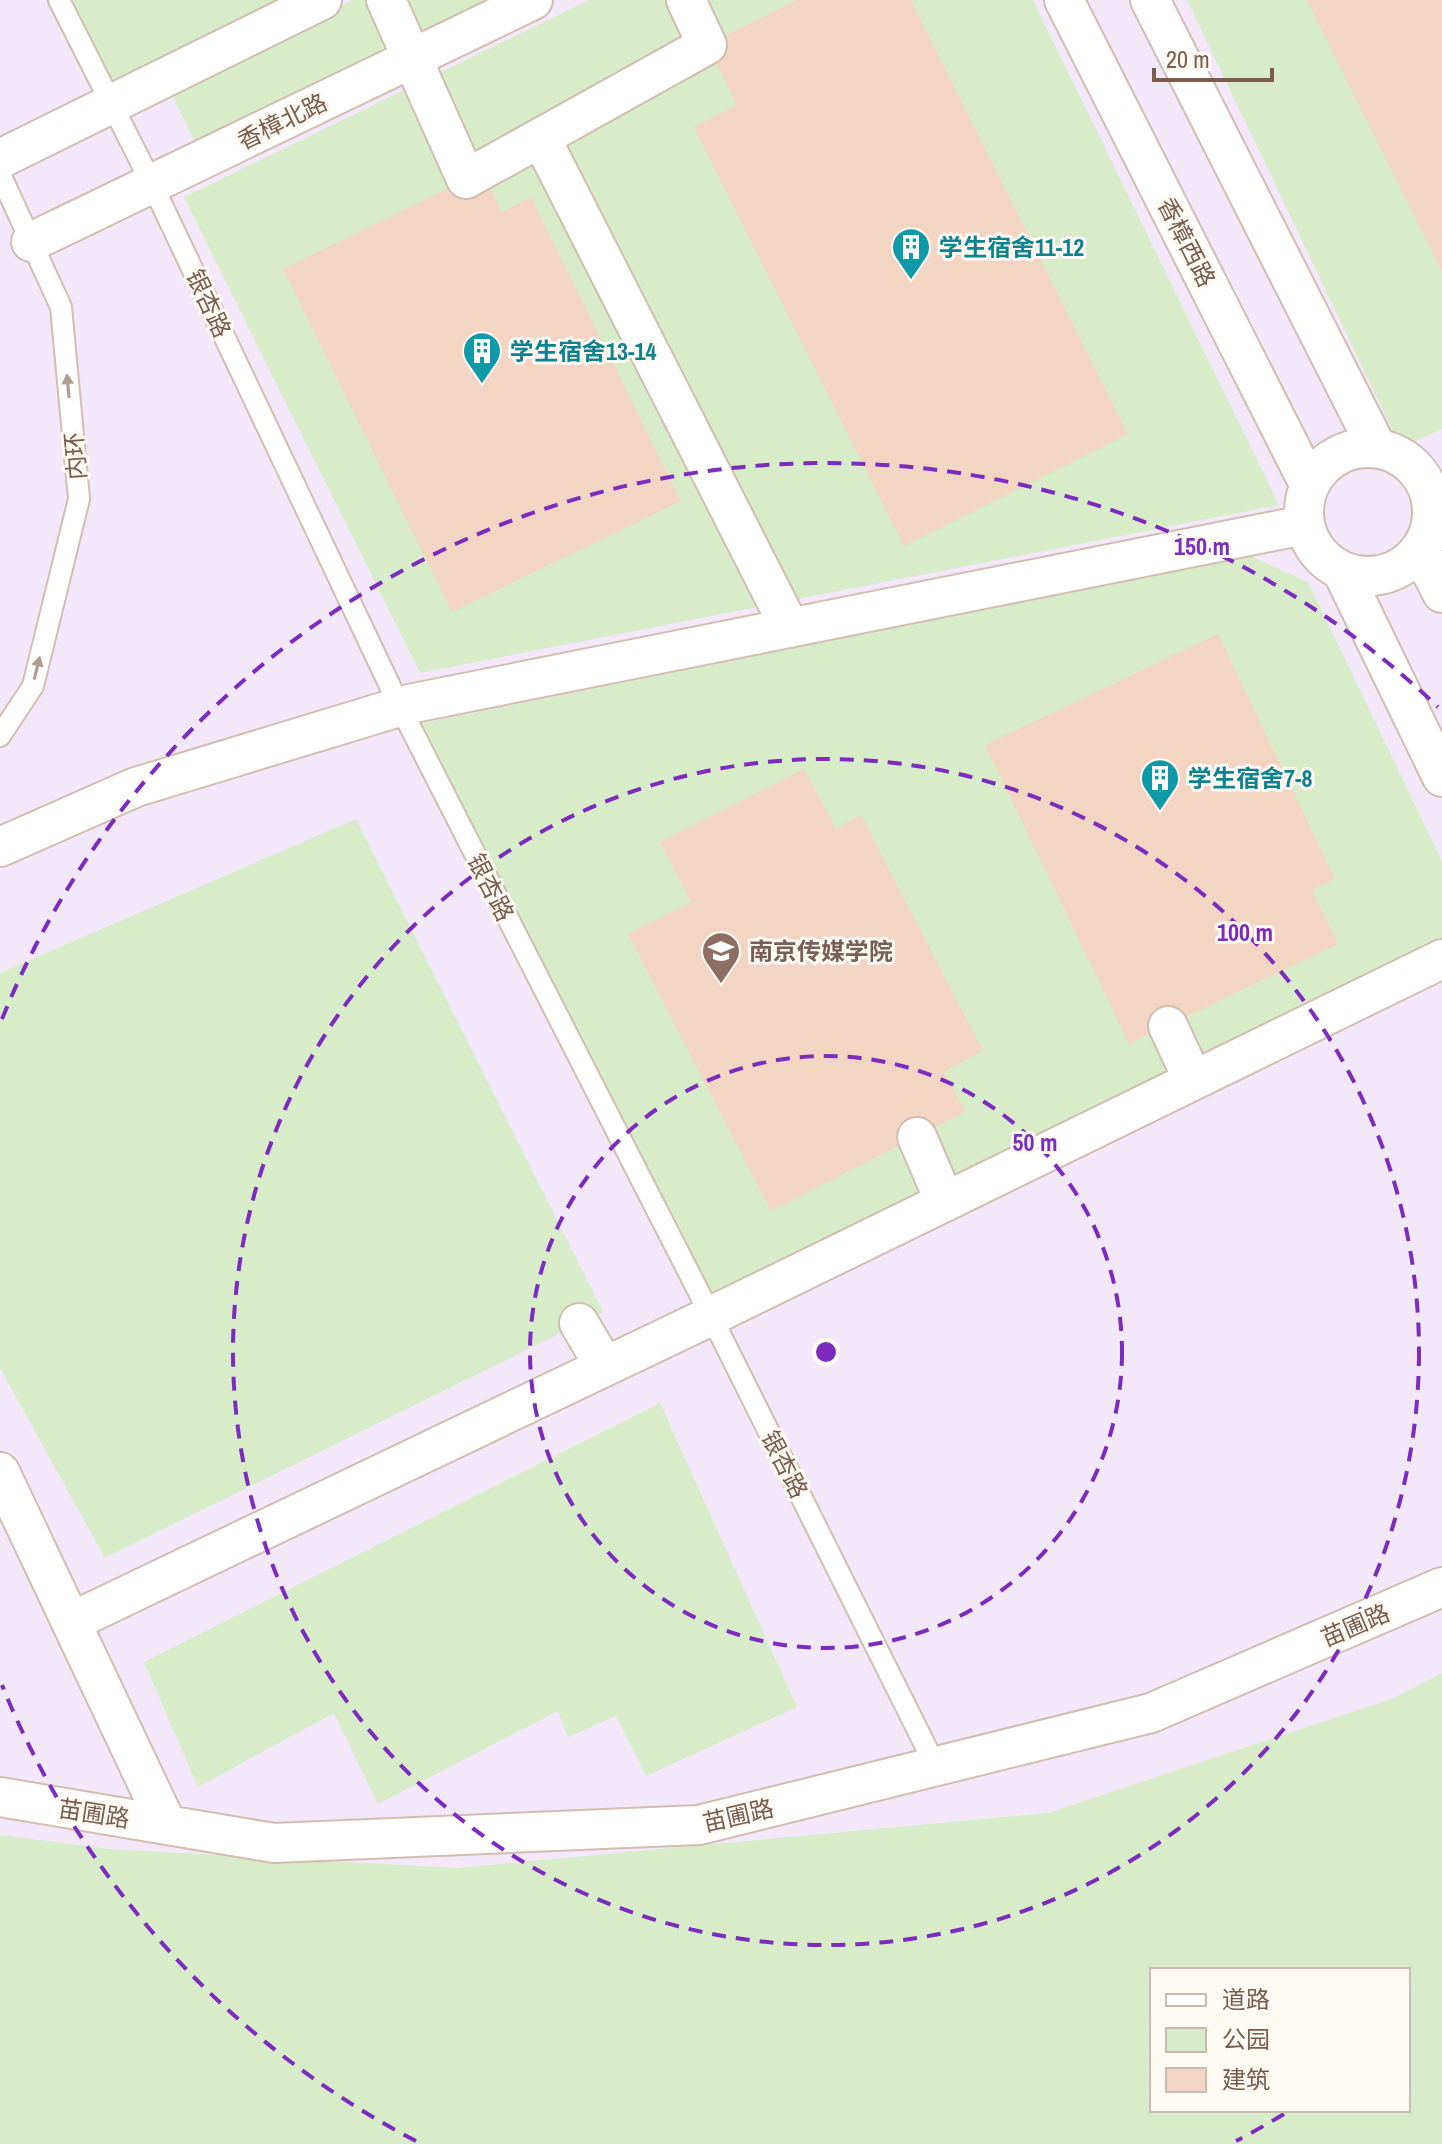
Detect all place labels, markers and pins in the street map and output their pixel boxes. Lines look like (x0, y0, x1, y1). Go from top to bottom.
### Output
building icon: 学生宿舍11-12 (890, 226, 932, 281)
place label: 学生宿舍11-12 (939, 231, 1084, 263)
building icon: 学生宿舍13-14 (461, 330, 503, 385)
place label: 学生宿舍13-14 (510, 335, 656, 367)
building icon: 学生宿舍7-8 (1139, 757, 1181, 812)
place label: 学生宿舍7-8 (1188, 762, 1312, 794)
school or university icon: 南京传媒学院 (700, 930, 742, 985)
place label: 南京传媒学院 (749, 935, 893, 967)
centre of rings (812, 1338, 840, 1366)

